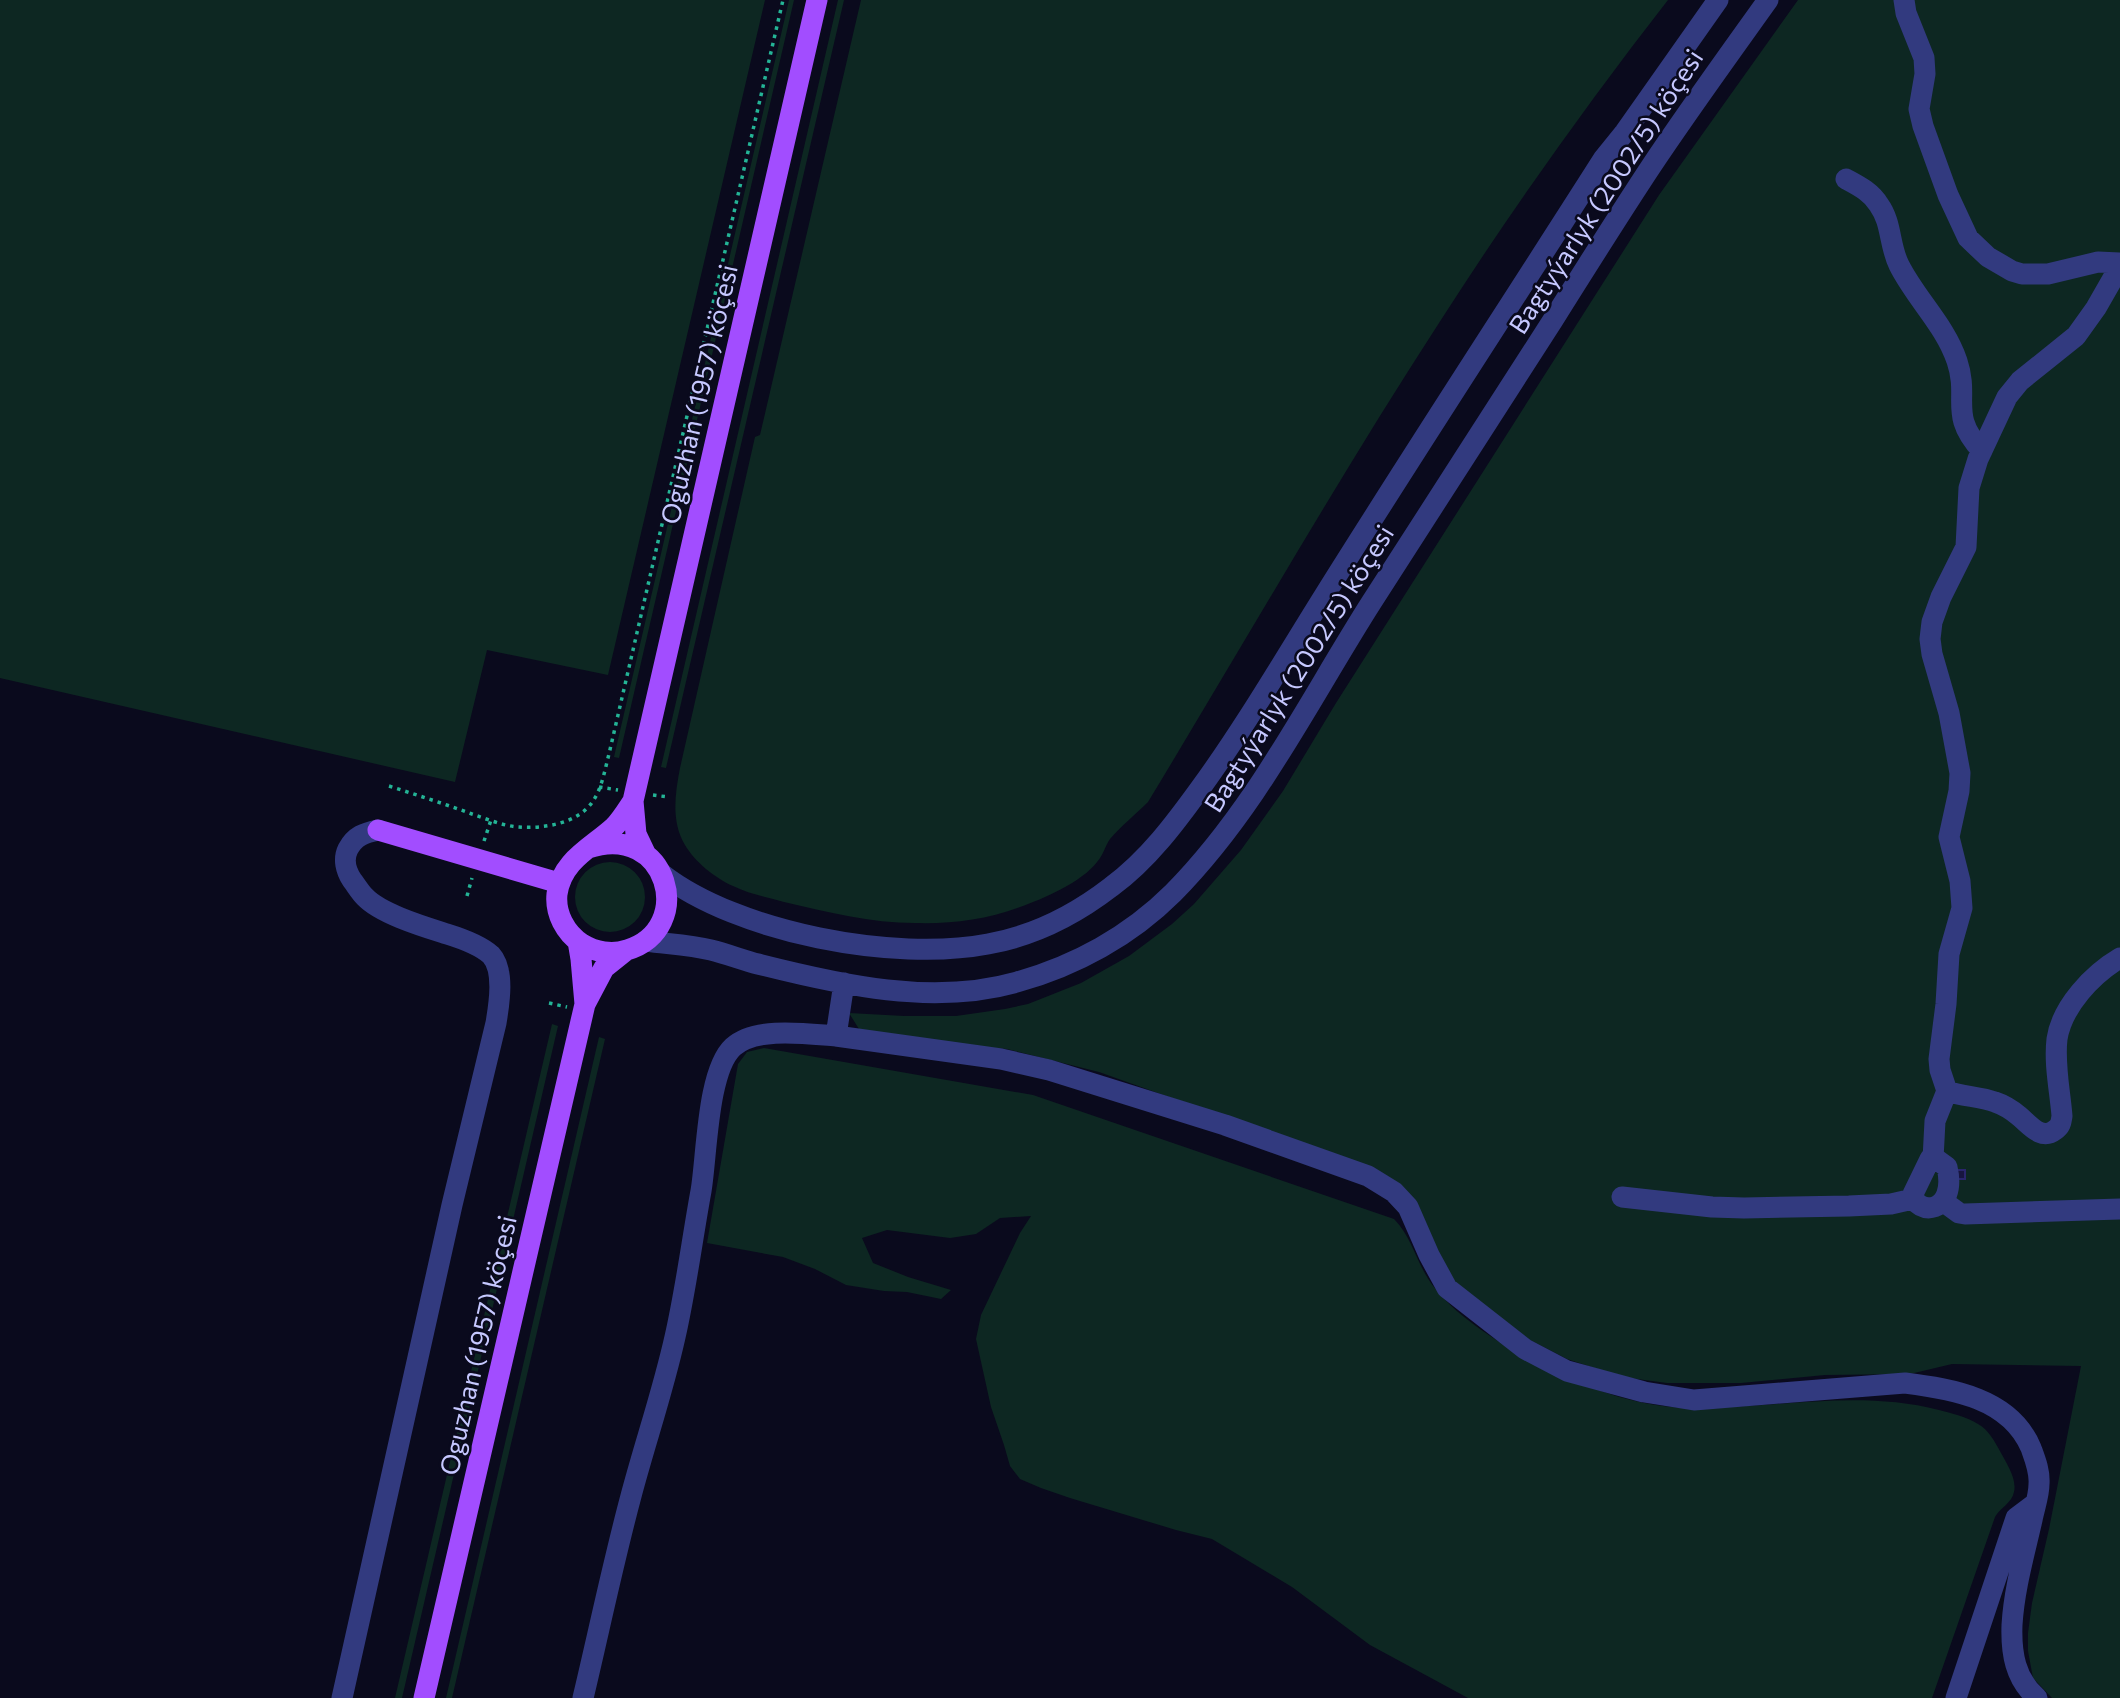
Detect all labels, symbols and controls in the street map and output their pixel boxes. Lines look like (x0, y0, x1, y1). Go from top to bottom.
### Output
street label: Bagtyýarlyk (2002/5) köçesi (1501, 43, 1709, 339)
street label: Oguzhan (1957) köçesi (653, 261, 743, 527)
street label: Bagtyýarlyk (2002/5) köçesi (1197, 519, 1399, 817)
street label: Oguzhan (1957) köçesi (432, 1212, 522, 1478)

